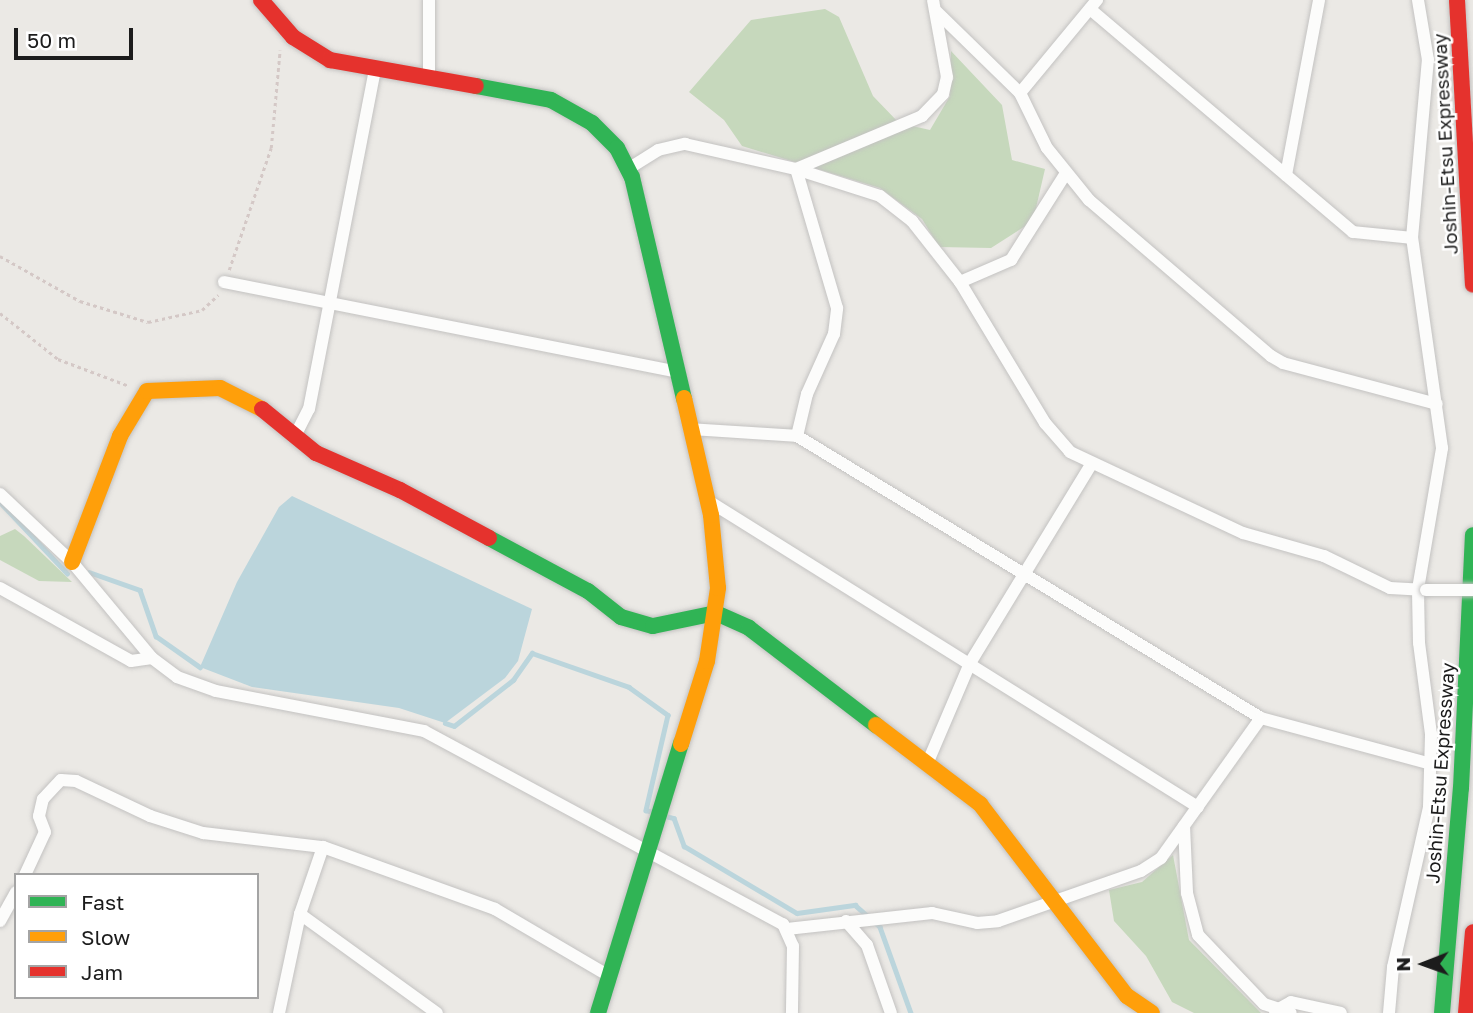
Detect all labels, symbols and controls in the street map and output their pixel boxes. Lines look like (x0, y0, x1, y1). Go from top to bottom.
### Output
scale bar (18, 14, 136, 58)
text: 50 m (27, 27, 76, 53)
street label: Joshin-Etsu Expressway (1428, 33, 1462, 255)
street label: Joshin-Etsu Expressway (1421, 662, 1459, 884)
legend (14, 873, 259, 999)
text: Fast (81, 889, 124, 915)
text: Slow (81, 924, 130, 950)
north arrow (1389, 929, 1459, 999)
text: N (1391, 957, 1414, 972)
text: Jam (81, 959, 123, 985)

